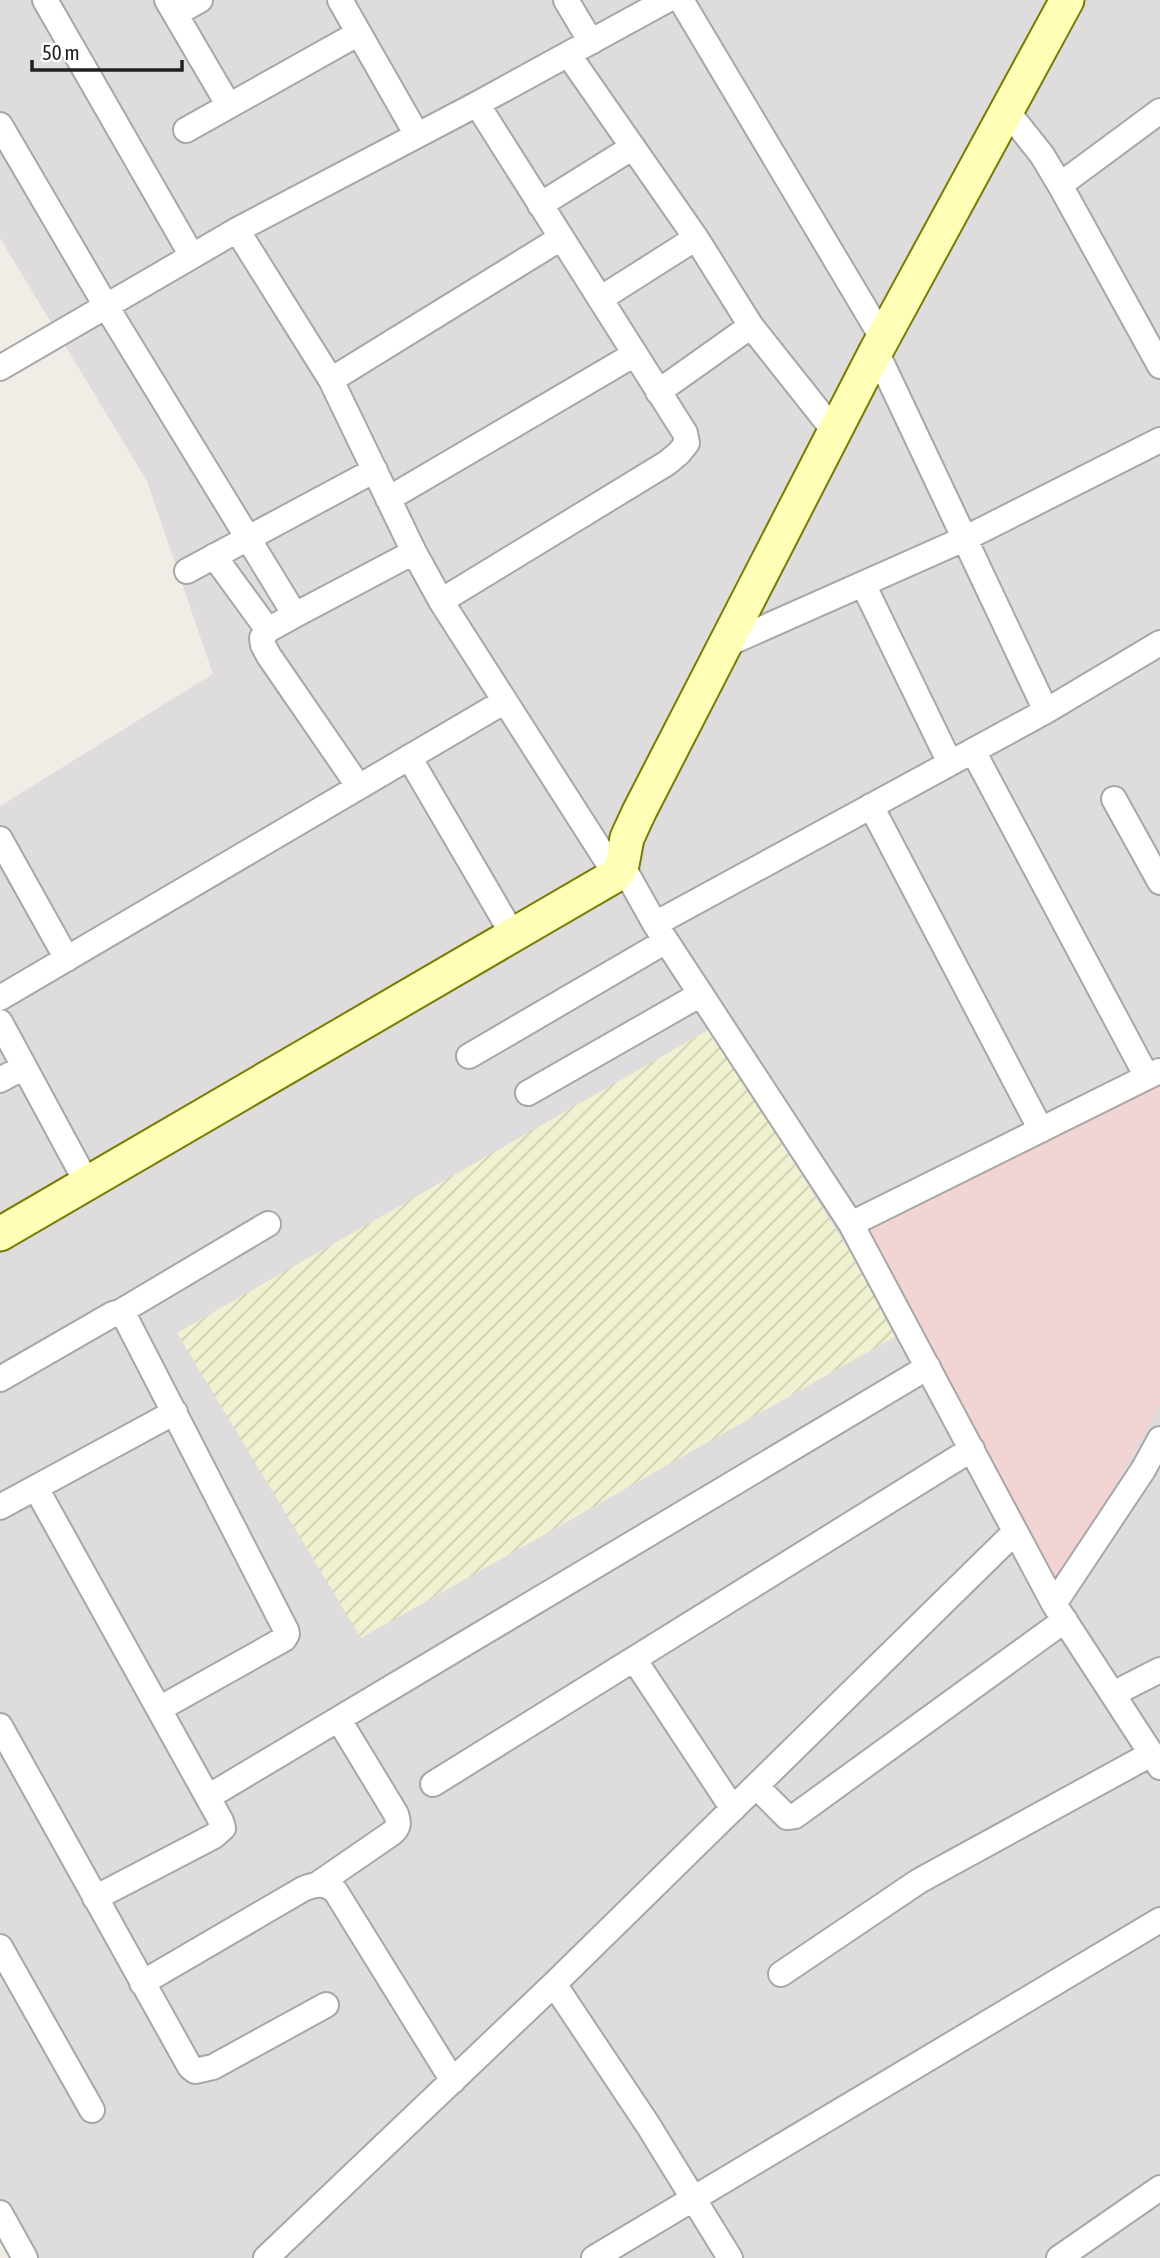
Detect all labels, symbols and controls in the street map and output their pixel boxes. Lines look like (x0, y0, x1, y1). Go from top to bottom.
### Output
scale bar (32, 28, 182, 72)
text: 50 m (42, 40, 80, 64)

